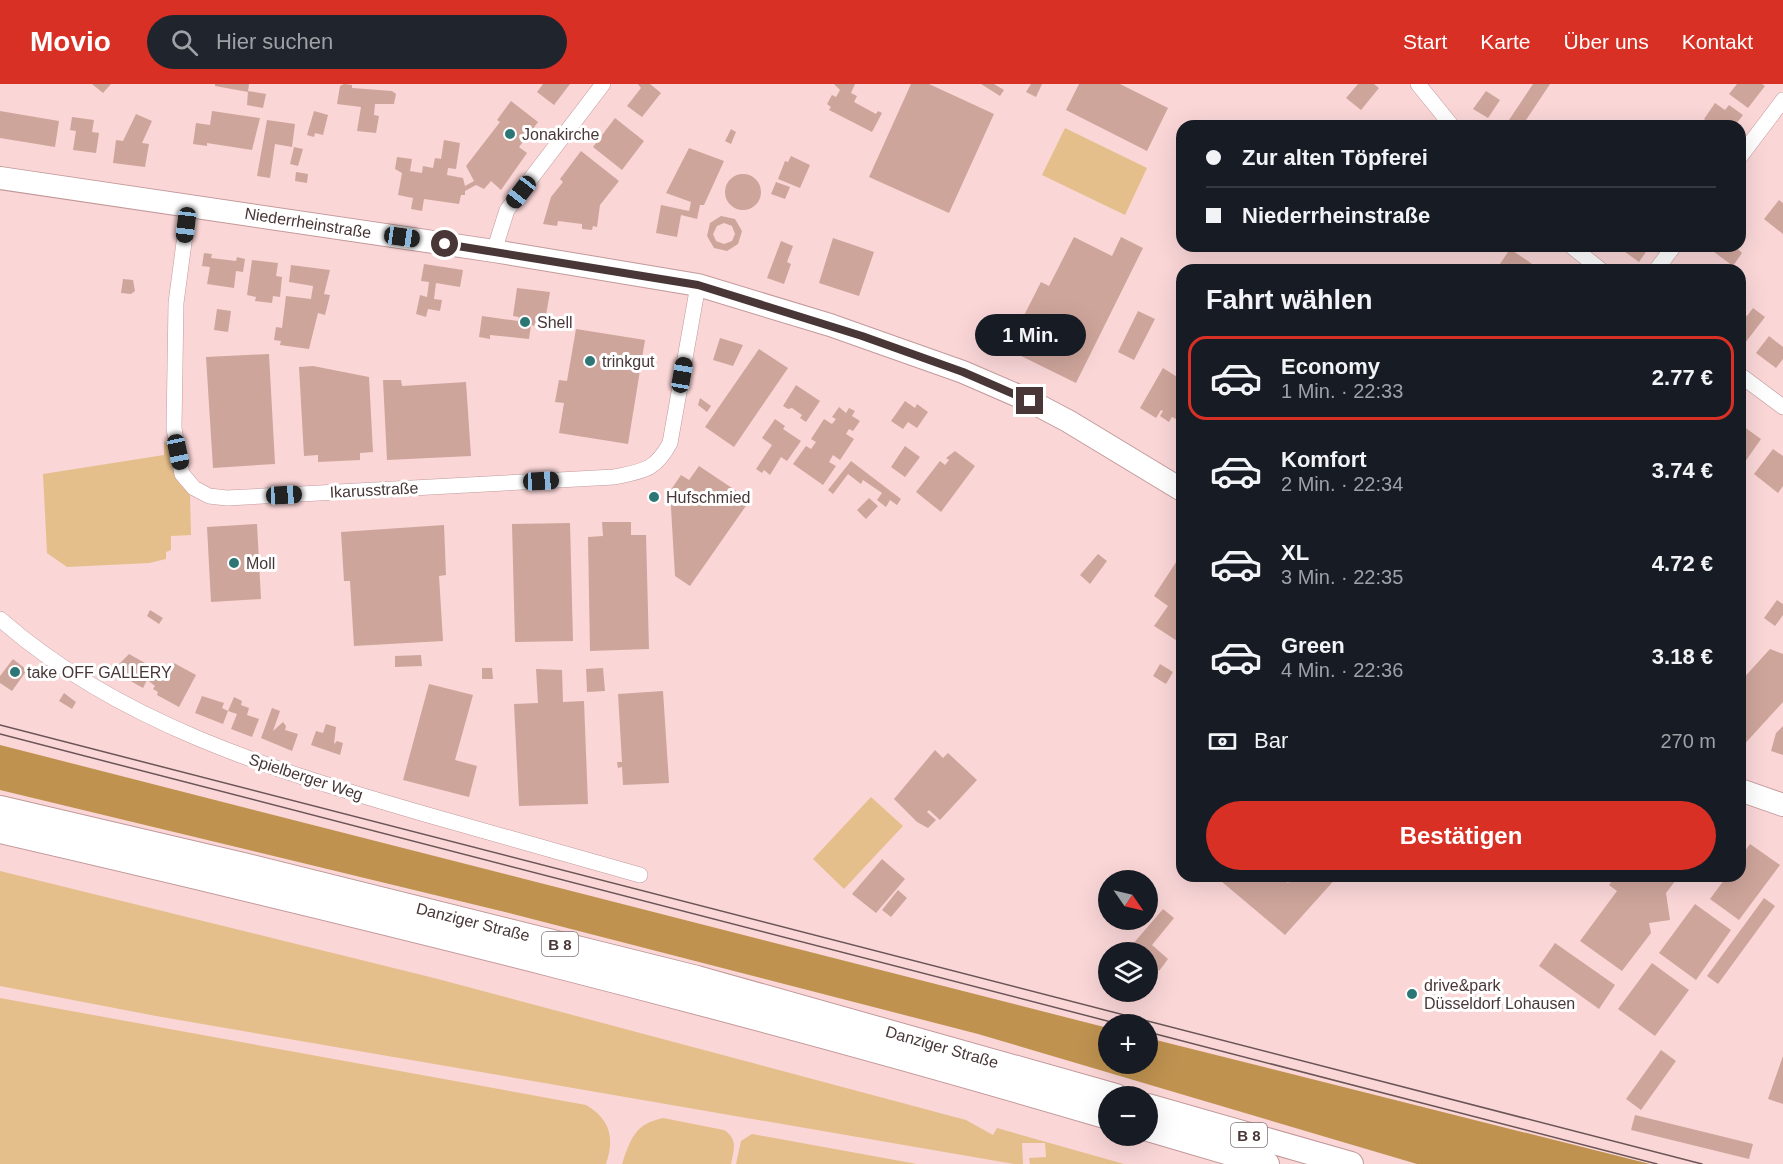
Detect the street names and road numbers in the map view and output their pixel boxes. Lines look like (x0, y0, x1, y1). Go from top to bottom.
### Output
street label: Niederrheinstraße (243, 205, 373, 241)
street label: Ikarusstraße (329, 479, 419, 501)
street label: Spielberger Weg (247, 751, 365, 803)
street label: Danziger Straße (414, 900, 532, 944)
road number: B 8 (542, 932, 578, 956)
street label: Danziger Straße (884, 1023, 1000, 1071)
road number: B 8 (1231, 1123, 1267, 1147)

